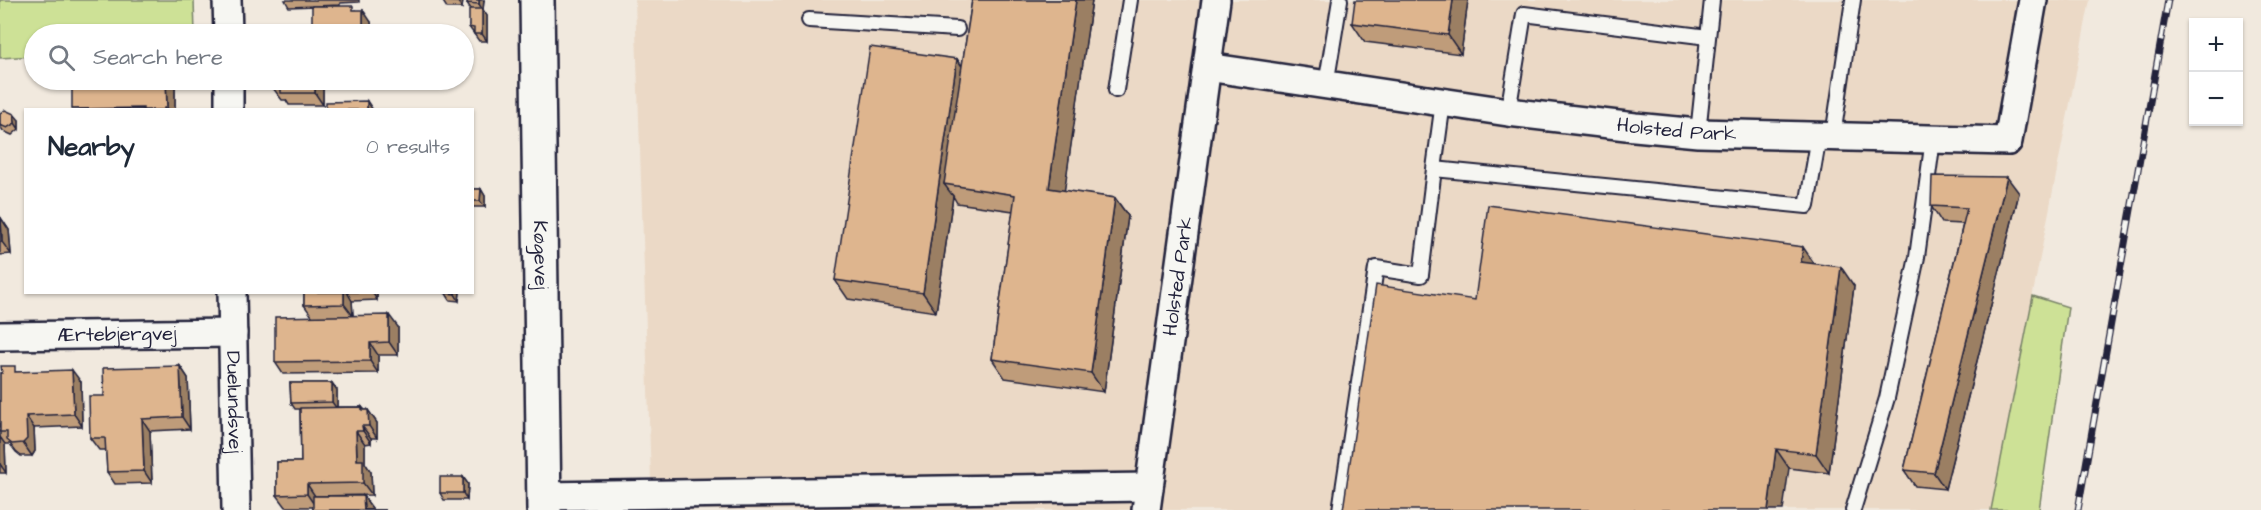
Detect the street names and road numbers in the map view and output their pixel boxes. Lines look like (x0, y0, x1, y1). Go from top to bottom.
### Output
street label: Holsted Park (1615, 111, 1737, 148)
street label: Holsted Park (1156, 215, 1200, 338)
street label: Køgevej (525, 220, 555, 290)
street label: Ærtebjergvej (57, 320, 177, 349)
street label: Duelundsvej (219, 351, 249, 454)

